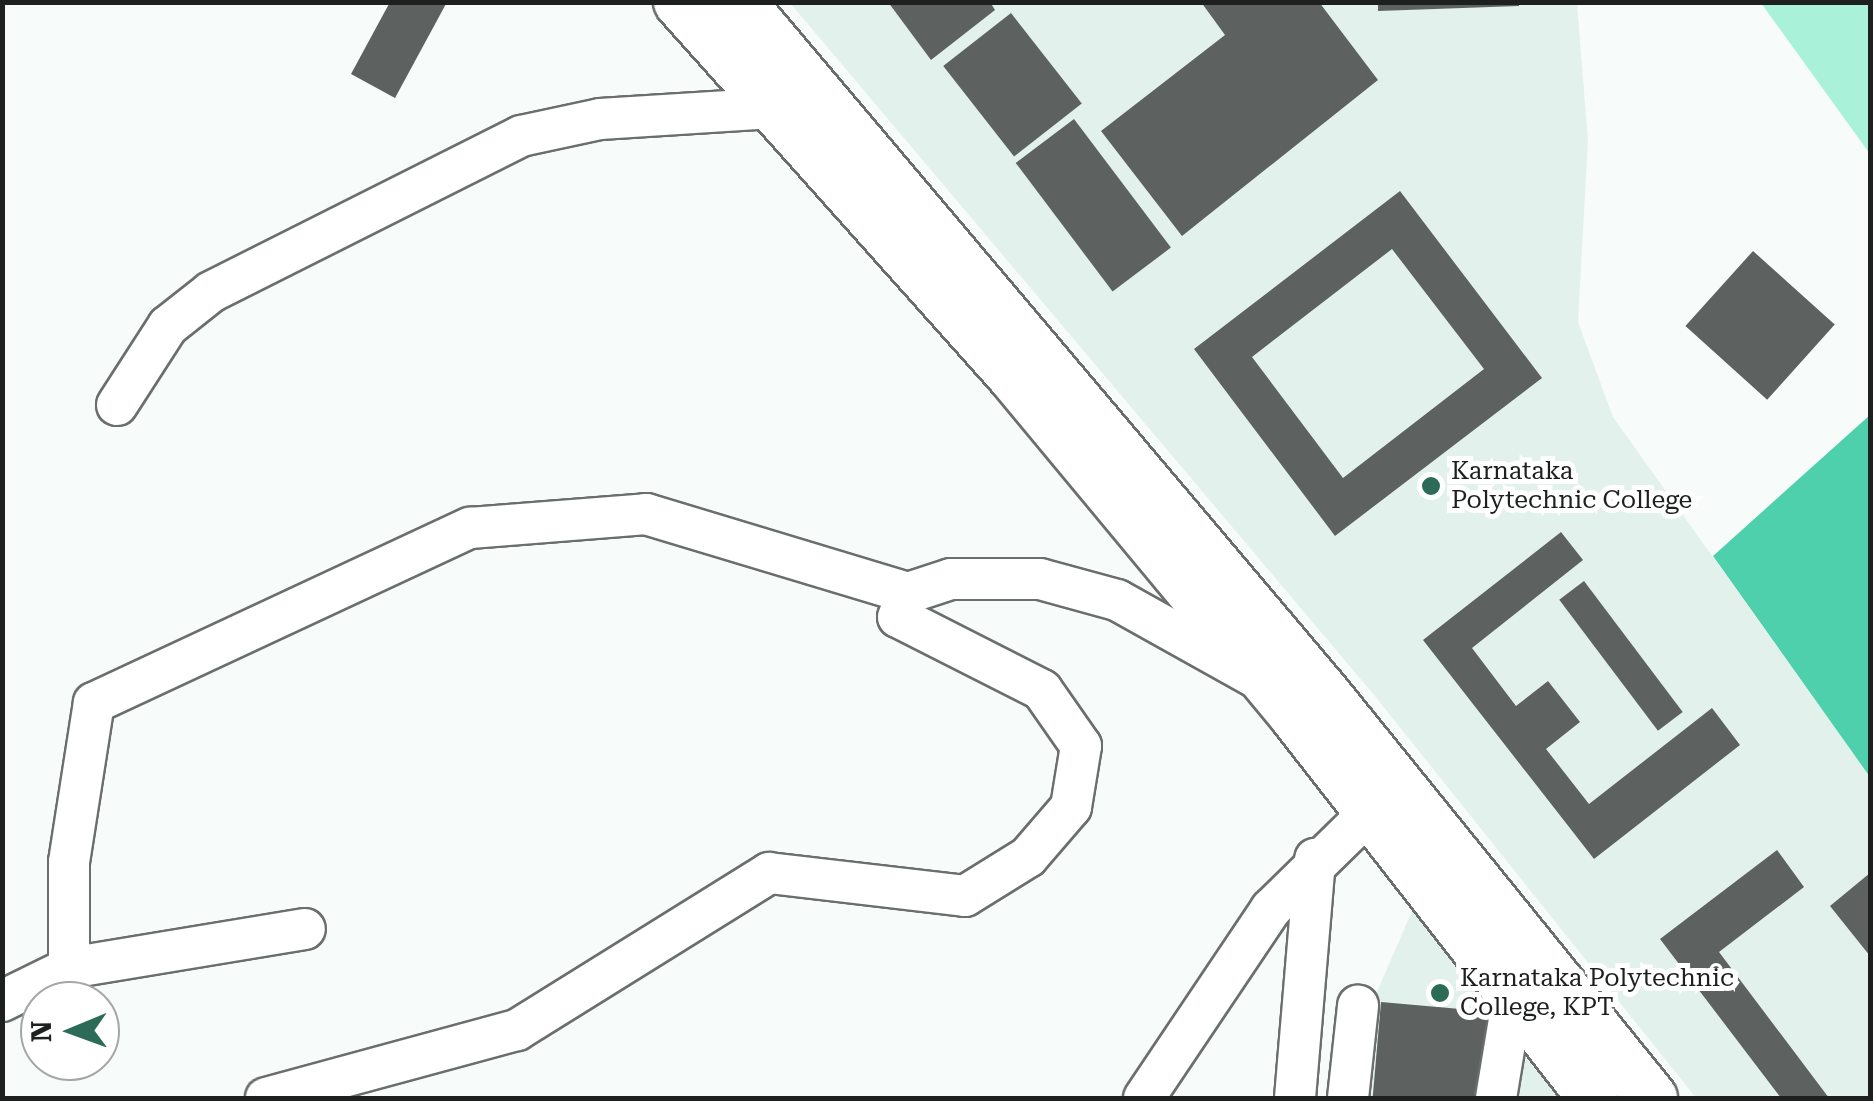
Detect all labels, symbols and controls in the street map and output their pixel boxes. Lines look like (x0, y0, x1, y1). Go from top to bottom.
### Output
place label: Karnataka Polytechnic College (1451, 457, 1692, 516)
marker: Karnataka Polytechnic College (1420, 475, 1442, 497)
place label: Karnataka Polytechnic College, KPT (1460, 964, 1734, 1023)
north arrow (20, 981, 120, 1081)
marker: Karnataka Polytechnic College, KPT (1429, 982, 1451, 1004)
text: N (25, 1020, 58, 1043)

